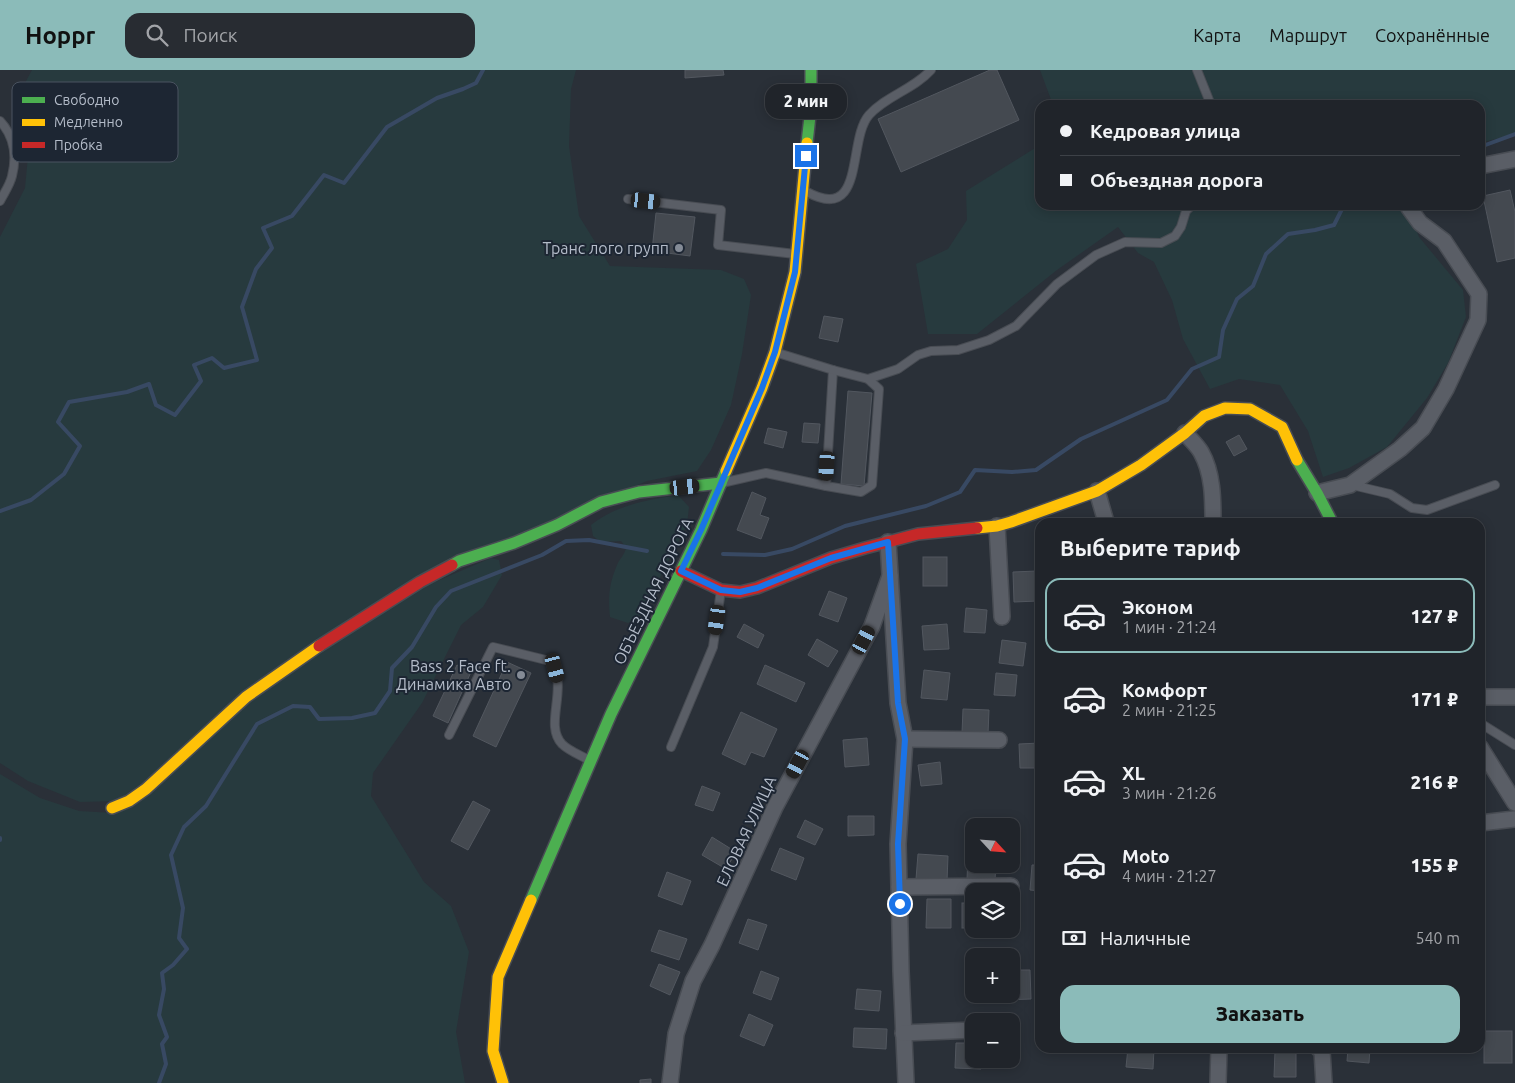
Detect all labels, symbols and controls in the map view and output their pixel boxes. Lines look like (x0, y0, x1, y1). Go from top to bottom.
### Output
search box (125, 13, 475, 58)
icon: search (143, 21, 171, 49)
text: Hoppr (25, 22, 95, 49)
text: Поиск (183, 24, 238, 46)
text: Карта (1193, 25, 1241, 45)
text: Маршрут (1269, 25, 1347, 45)
text: Сохранённые (1375, 25, 1490, 45)
legend (12, 82, 178, 162)
callout: 2 мин (765, 83, 847, 118)
text: Свободно (54, 92, 119, 108)
text: 2 мин (784, 92, 828, 110)
text: Медленно (54, 114, 123, 130)
text: Кедровая улица (1090, 120, 1241, 142)
text: Пробка (54, 137, 103, 153)
route end (795, 145, 817, 167)
text: Объездная дорога (1090, 169, 1263, 191)
car (630, 192, 661, 210)
place label: Транс лого групп (542, 239, 669, 257)
marker: Транс лого групп (673, 242, 685, 254)
car (818, 451, 835, 481)
car (669, 478, 700, 496)
street label: ОБЪЕЗДНАЯ ДОРОГА (610, 514, 697, 667)
text: Выберите тариф (1060, 535, 1241, 560)
icon: car (1062, 593, 1107, 638)
text: Эконом (1122, 596, 1193, 618)
car (707, 604, 726, 636)
text: 127 ₽ (1411, 605, 1458, 627)
text: 1 мин · 21:24 (1122, 618, 1216, 636)
car (850, 623, 877, 657)
car (543, 652, 566, 684)
place label: Bass 2 Face ft. Динамика Авто (396, 657, 511, 693)
marker: Bass 2 Face ft. Динамика Авто (515, 669, 527, 681)
icon: car (1062, 676, 1107, 721)
text: Комфорт (1122, 679, 1207, 701)
text: 171 ₽ (1411, 688, 1458, 710)
text: 2 мин · 21:25 (1122, 701, 1216, 719)
car (784, 747, 811, 781)
icon: car (1062, 759, 1107, 804)
text: XL (1122, 762, 1145, 784)
text: 216 ₽ (1411, 771, 1458, 793)
street label: ЕЛОВАЯ УЛИЦА (713, 772, 780, 889)
text: 3 мин · 21:26 (1122, 784, 1216, 802)
north arrow (965, 818, 1020, 872)
map controls (965, 818, 1020, 1068)
icon: car (1062, 842, 1107, 887)
text: Moto (1122, 845, 1170, 867)
text: 155 ₽ (1411, 854, 1458, 876)
text: 4 мин · 21:27 (1122, 867, 1216, 885)
button: layers (965, 883, 1020, 938)
route start (889, 893, 911, 915)
icon: cash (1060, 924, 1088, 952)
text: Наличные (1100, 927, 1191, 949)
text: 540 m (1415, 929, 1460, 947)
button: + (965, 948, 1020, 1003)
button: Заказать (1060, 985, 1460, 1043)
button: − (965, 1013, 1020, 1068)

